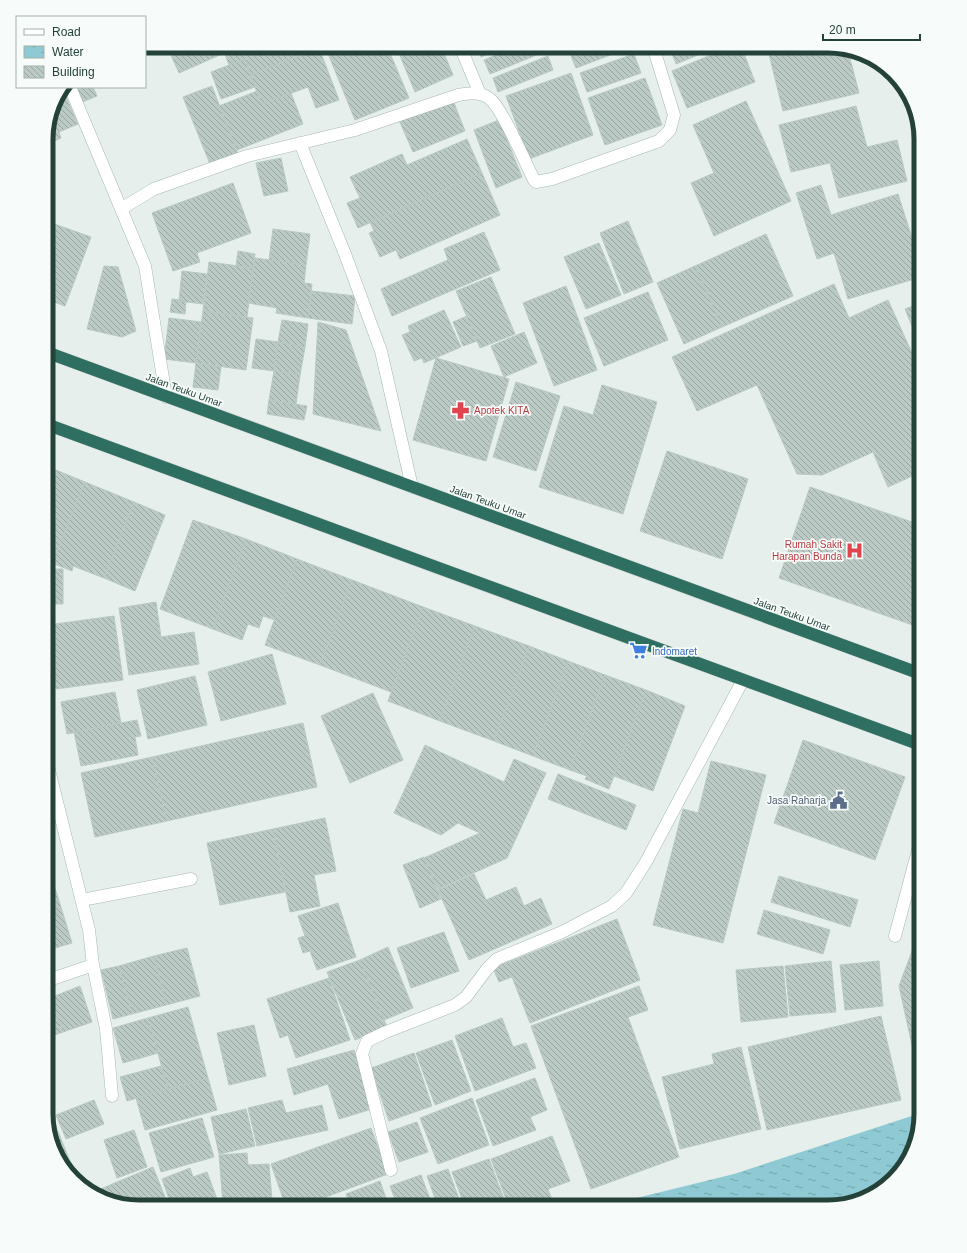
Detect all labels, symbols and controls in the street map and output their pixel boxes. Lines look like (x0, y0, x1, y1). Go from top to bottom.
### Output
legend (16, 16, 146, 88)
scale bar (823, 16, 920, 42)
text: 20 m (829, 23, 856, 37)
text: Road (52, 25, 81, 39)
text: Water (52, 45, 84, 59)
text: Building (52, 65, 95, 79)
street label: Jalan Teuku Umar (144, 371, 224, 409)
pharmacy icon: Apotek KITA (451, 400, 471, 420)
place label: Apotek KITA (474, 405, 530, 416)
street label: Jalan Teuku Umar (448, 483, 528, 521)
place label: Rumah Sakit Harapan Bunda (772, 539, 842, 562)
hospital icon: Rumah Sakit Harapan Bunda (845, 540, 865, 560)
street label: Jalan Teuku Umar (752, 595, 832, 633)
supermarket icon: Indomaret (629, 641, 649, 661)
place label: Indomaret (652, 646, 697, 657)
public building icon: Jasa Raharja (829, 790, 849, 810)
place label: Jasa Raharja (767, 795, 826, 806)

